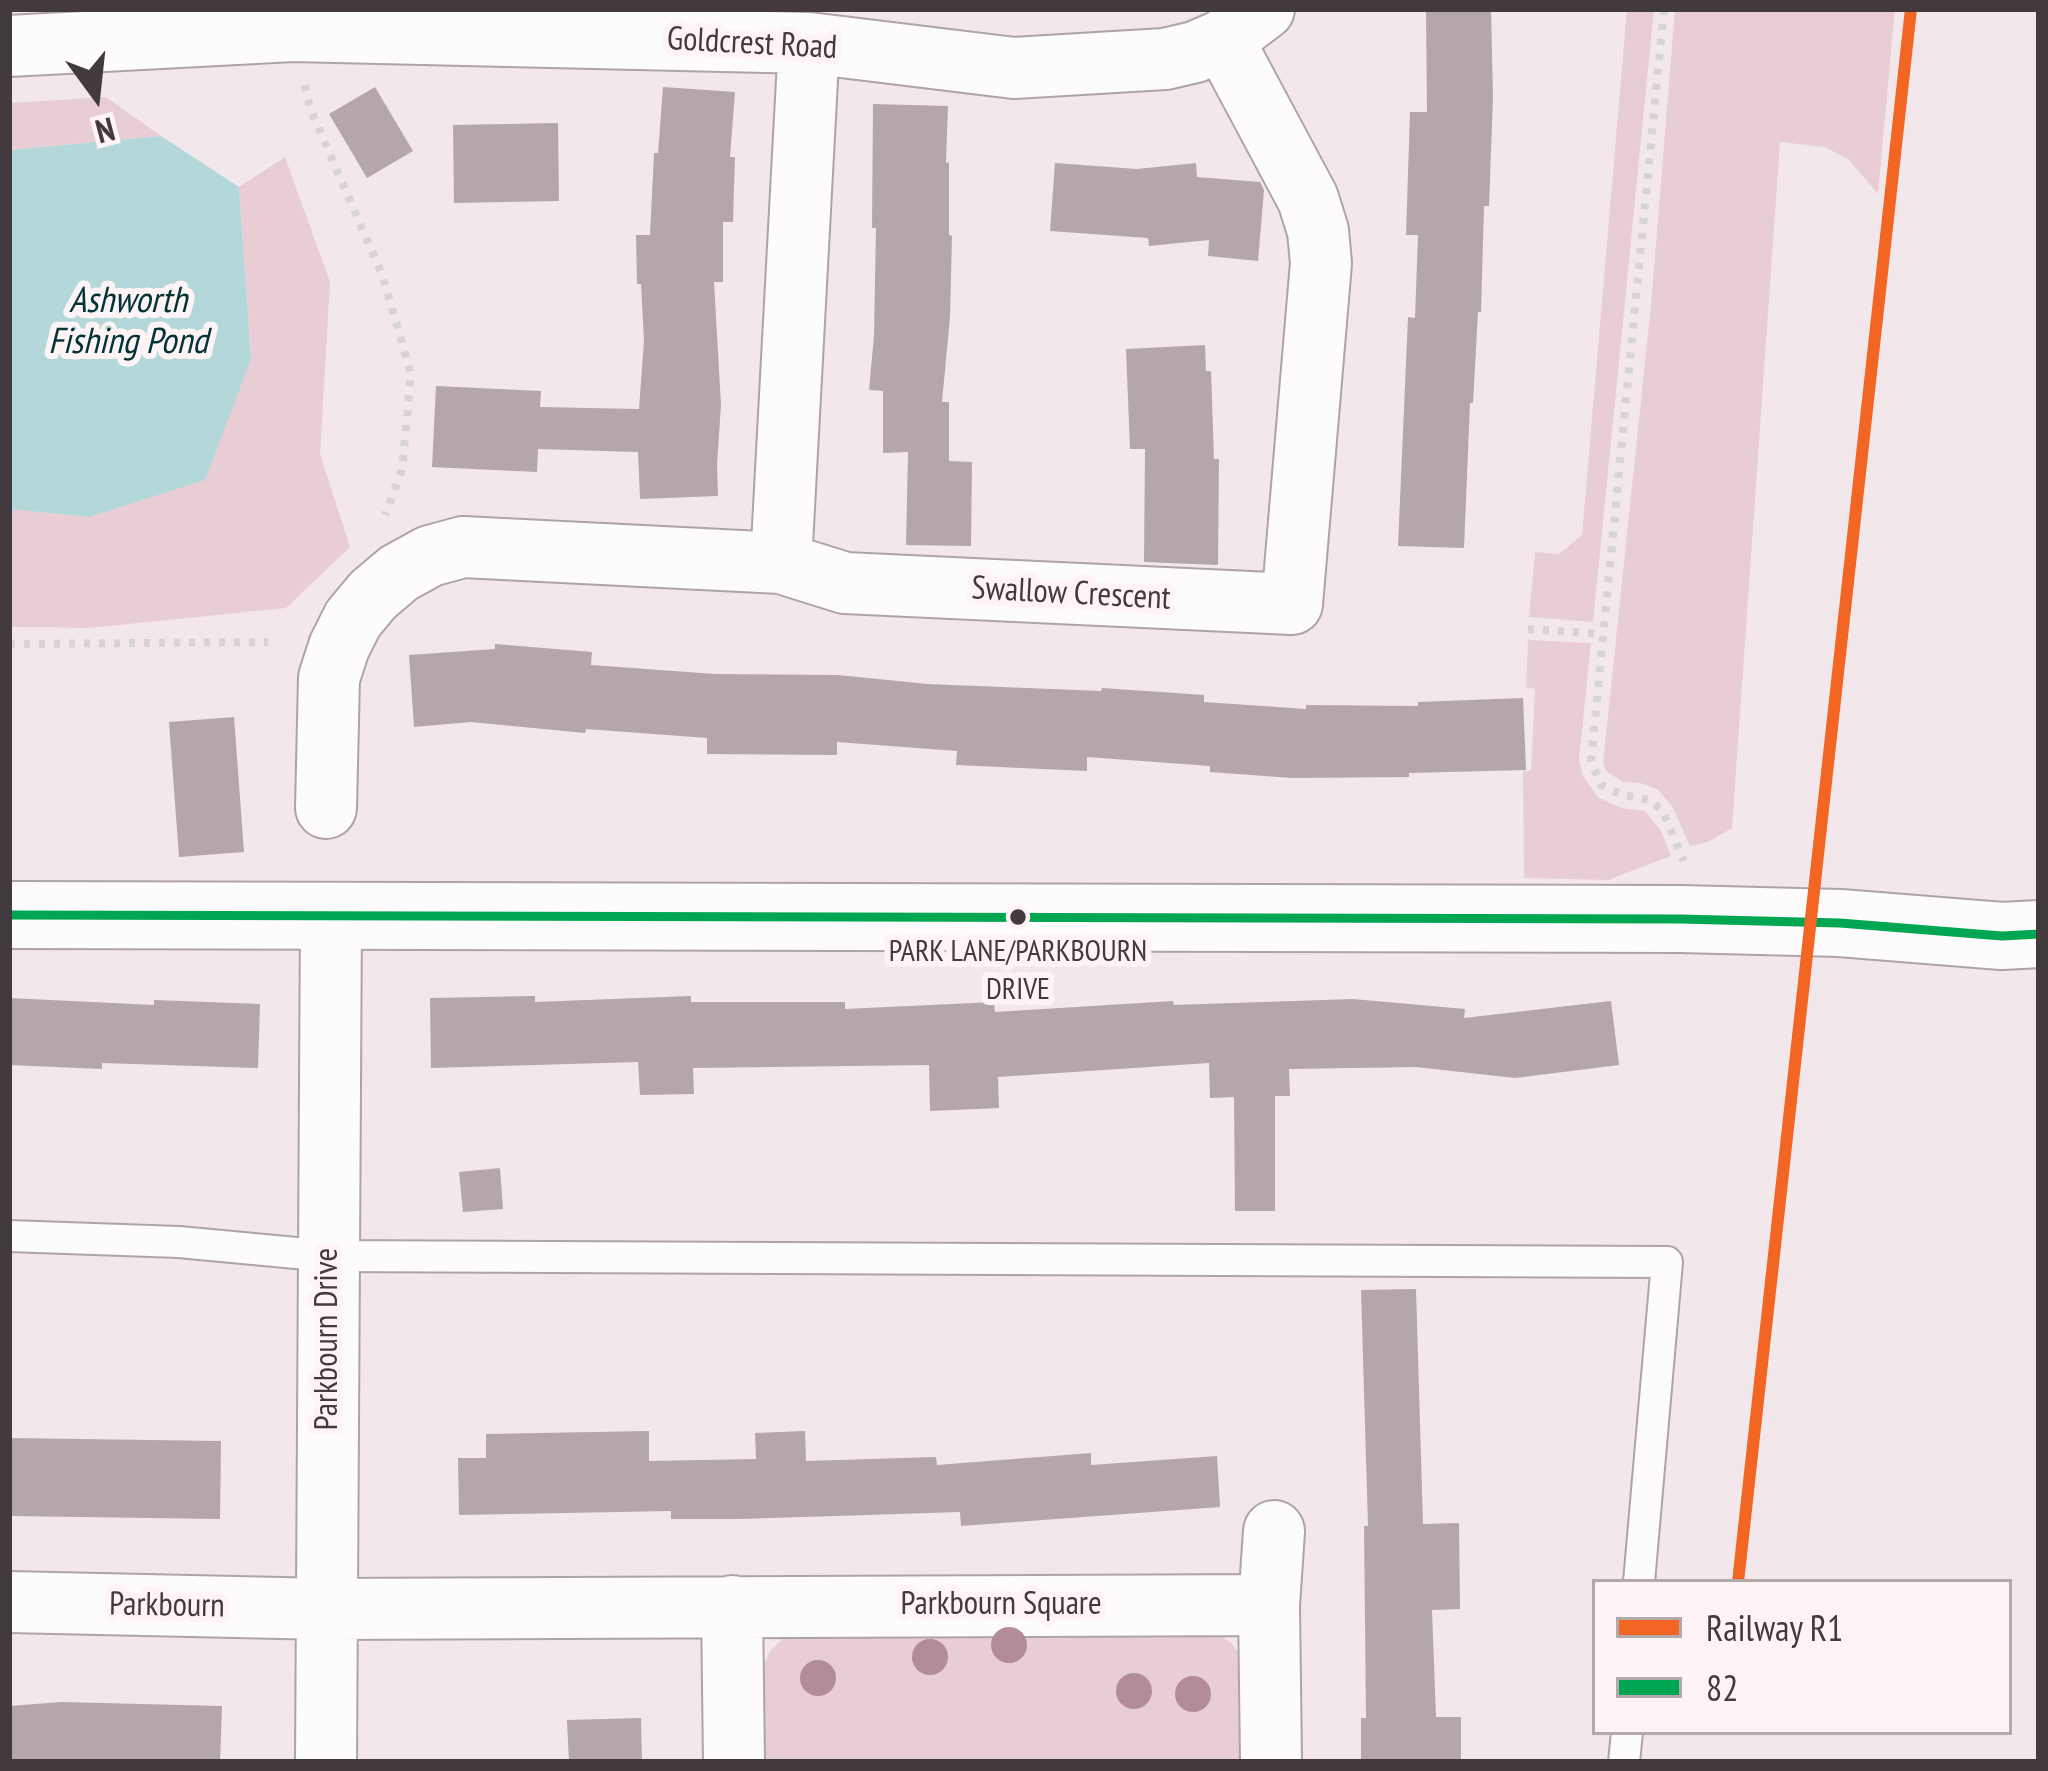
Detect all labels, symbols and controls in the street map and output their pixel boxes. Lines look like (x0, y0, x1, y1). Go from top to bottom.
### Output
street label: Goldcrest Road (666, 20, 838, 68)
north arrow (36, 36, 156, 156)
text: N (91, 108, 120, 154)
water label: Ashworth Fishing Pond (48, 280, 208, 365)
street label: Swallow Crescent (970, 569, 1172, 619)
marker: PARK LANE/PARKBOURN DRIVE (1007, 906, 1029, 928)
place label: PARK LANE/PARKBOURN DRIVE (889, 934, 1147, 1004)
street label: Parkbourn Drive (308, 1248, 348, 1430)
legend (1592, 1579, 2012, 1735)
street label: Parkbourn (109, 1585, 225, 1627)
street label: Parkbourn Square (900, 1585, 1102, 1625)
text: Railway R1 (1706, 1604, 1843, 1651)
text: 82 (1706, 1664, 1738, 1711)

